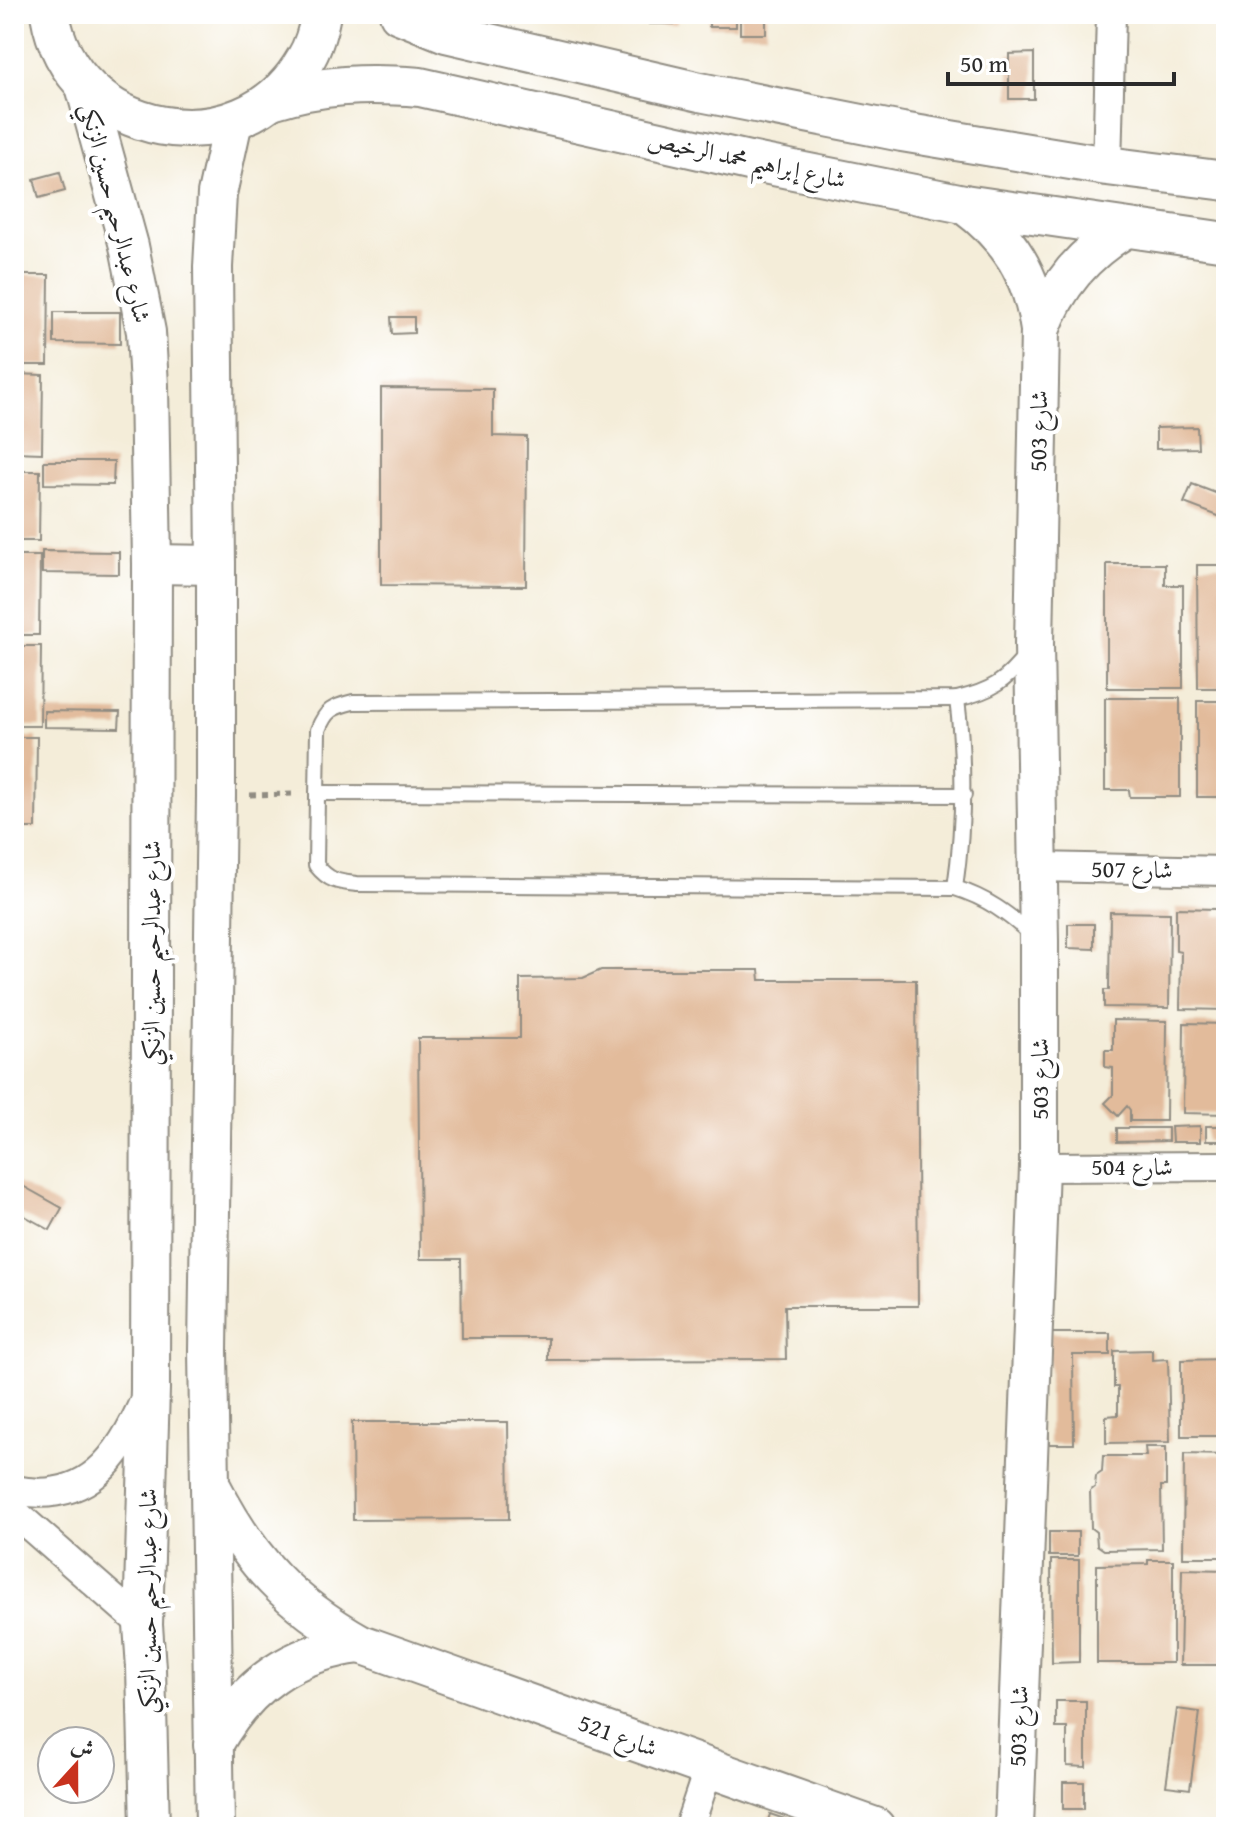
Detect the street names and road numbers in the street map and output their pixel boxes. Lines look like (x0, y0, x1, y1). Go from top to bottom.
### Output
street label: شارع عبدالرحيم حسين الزنكي (65, 99, 160, 328)
street label: شارع إبراهيم محمد الرخيص (643, 121, 849, 204)
street label: شارع 503 (1020, 390, 1059, 472)
street label: شارع عبدالرحيم حسين الزنكي (134, 840, 176, 1066)
street label: شارع 507 (1091, 851, 1173, 890)
street label: شارع 503 (1022, 1038, 1060, 1120)
street label: شارع 504 (1091, 1149, 1173, 1187)
street label: شارع عبدالرحيم حسين الزنكي (130, 1488, 172, 1714)
street label: شارع 503 (999, 1685, 1040, 1768)
street label: شارع 521 (573, 1705, 662, 1768)

